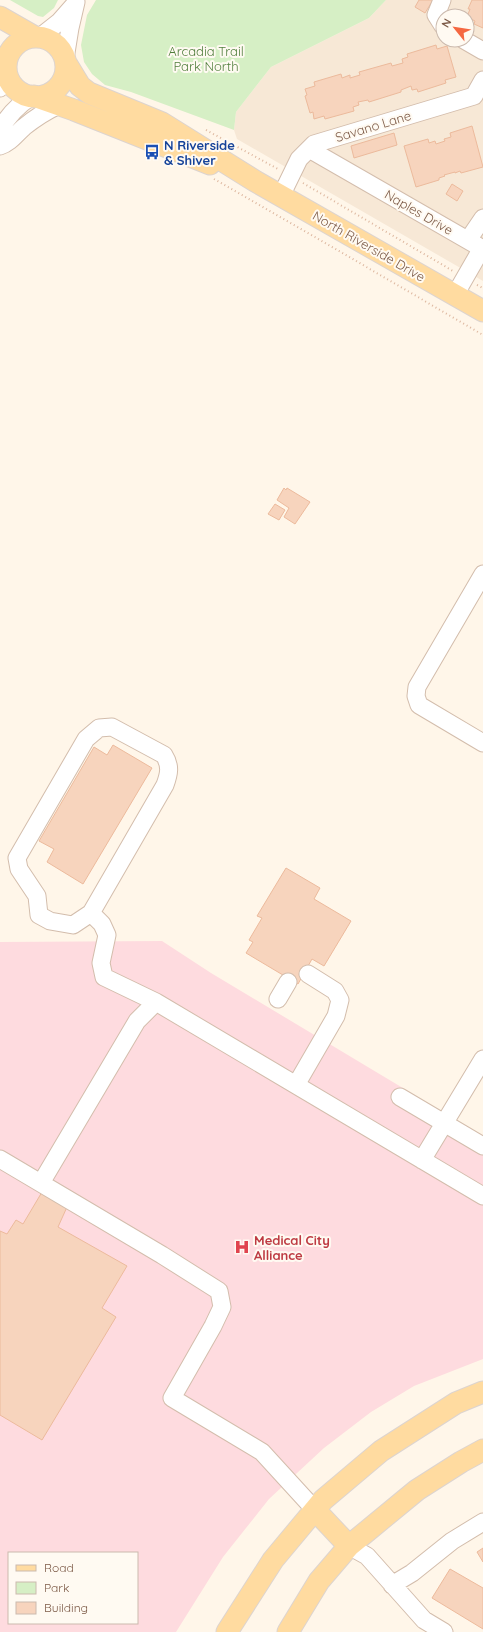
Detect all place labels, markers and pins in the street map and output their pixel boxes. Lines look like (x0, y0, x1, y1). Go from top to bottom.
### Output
place label: N Riverside & Shiver (164, 137, 235, 168)
bus stop icon: N Riverside & Shiver (143, 143, 161, 161)
place label: Medical City Alliance (254, 1232, 330, 1263)
hospital icon: Medical City Alliance (233, 1238, 251, 1256)

